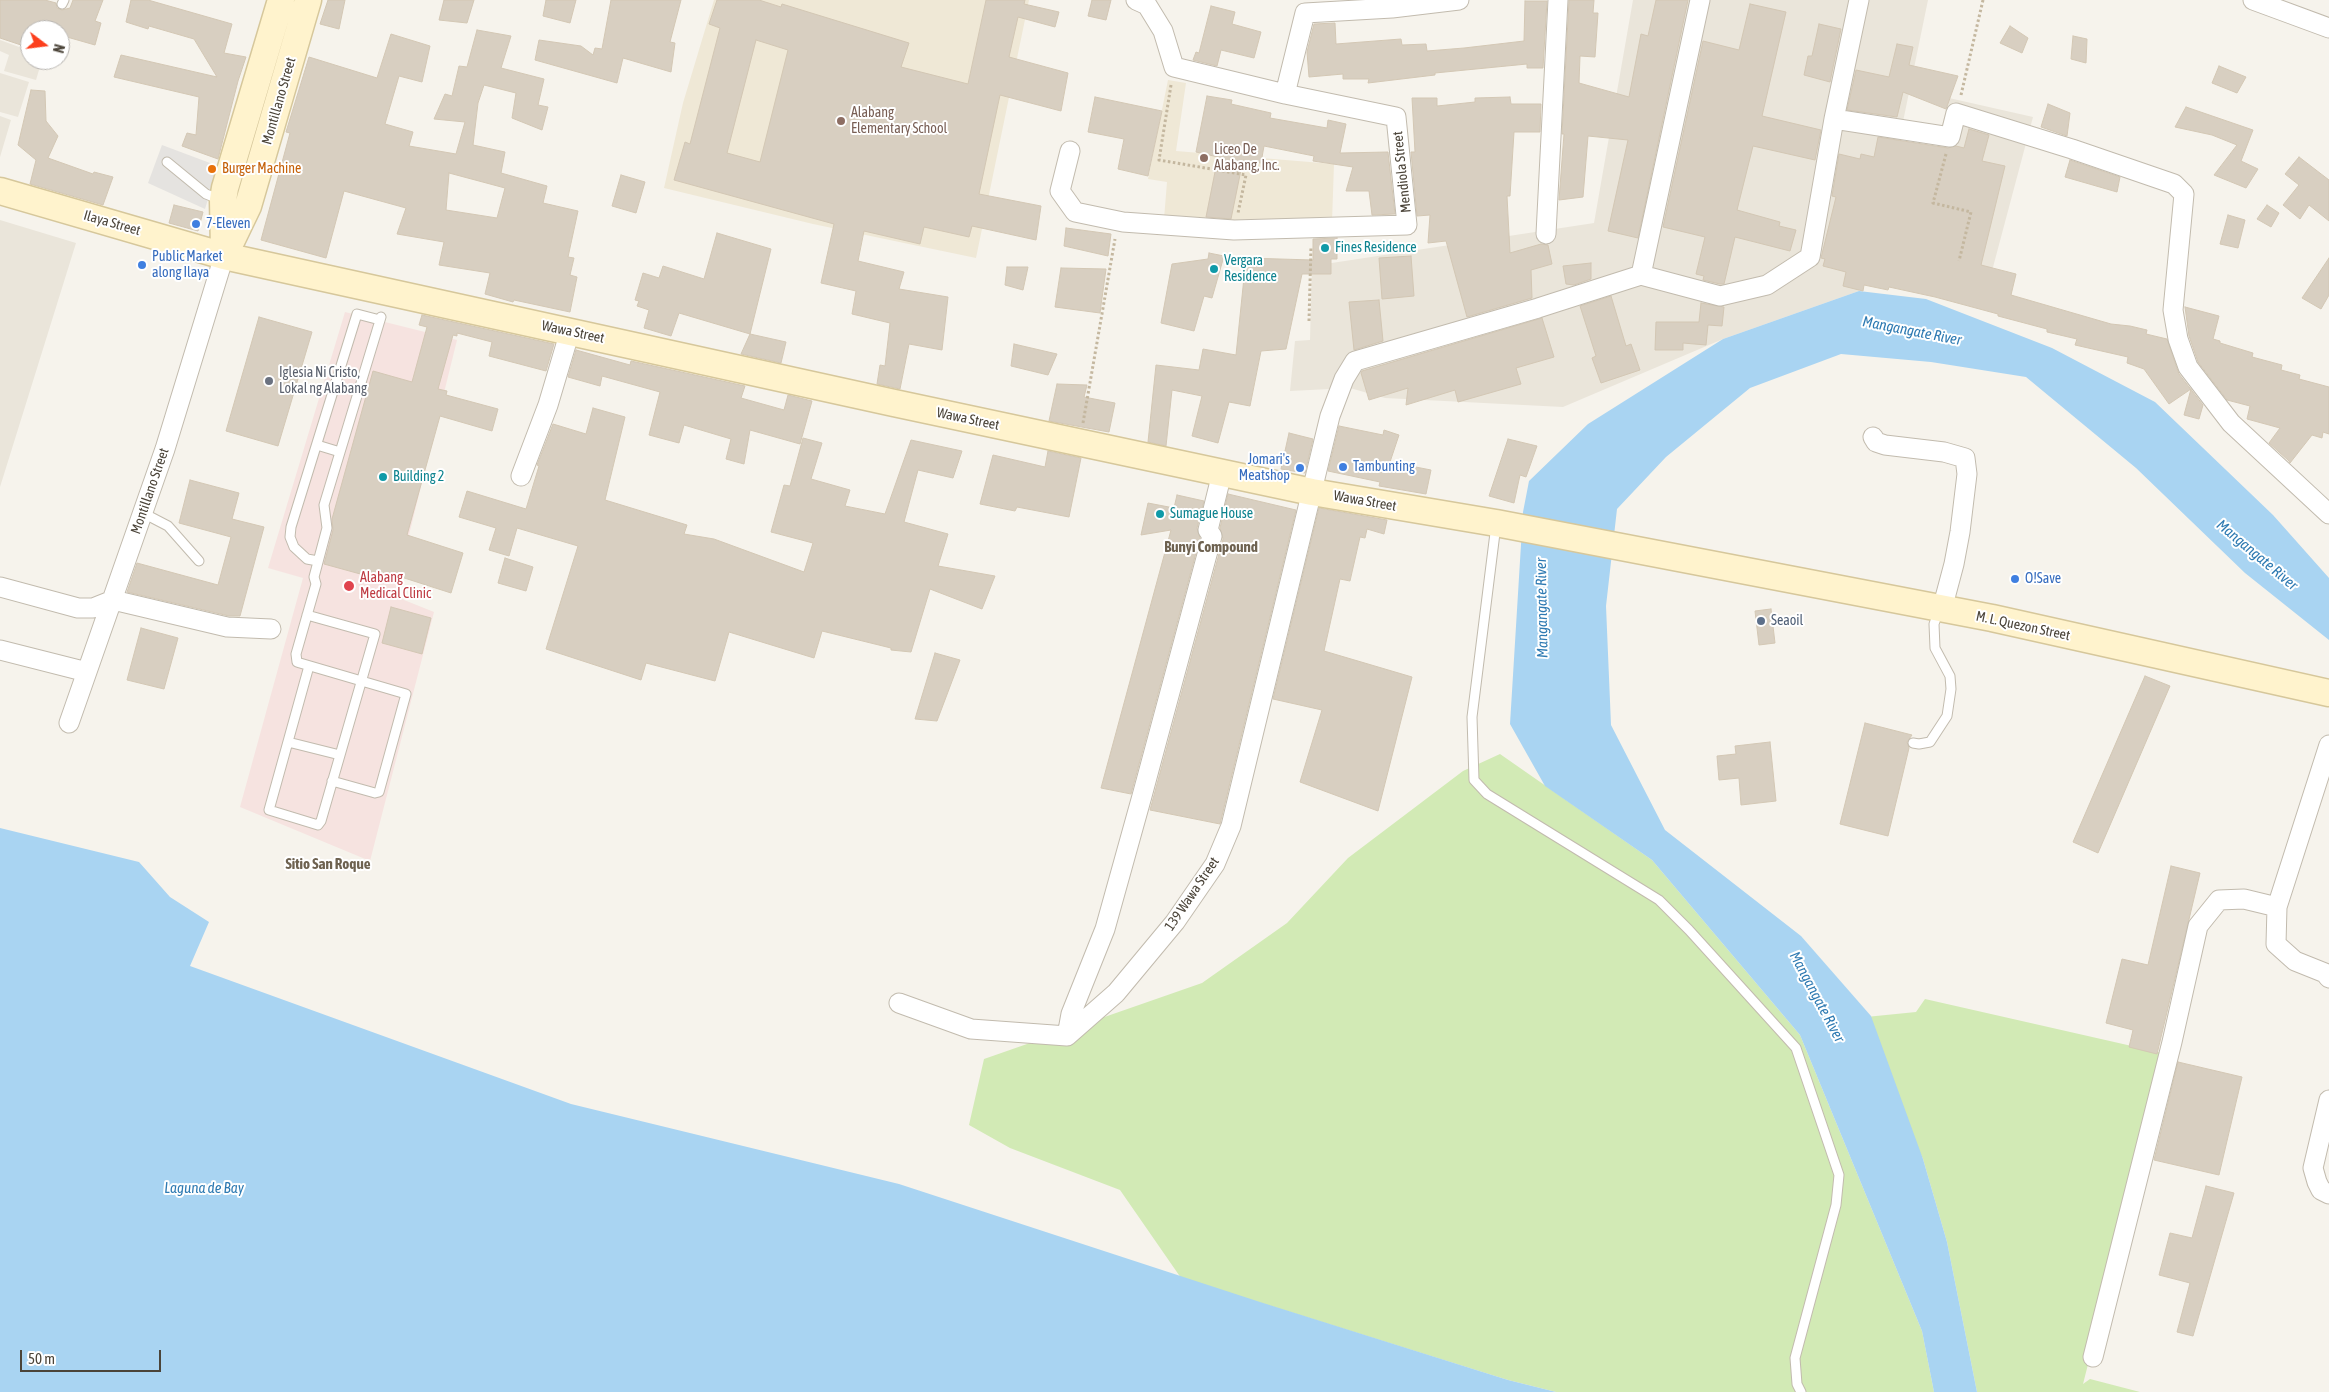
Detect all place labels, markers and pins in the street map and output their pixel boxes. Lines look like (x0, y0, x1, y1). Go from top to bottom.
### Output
place label: Alabang Elementary School (851, 105, 947, 138)
marker: Alabang Elementary School (835, 115, 847, 127)
place label: Liceo De Alabang, Inc. (1214, 142, 1279, 174)
marker: Liceo De Alabang, Inc. (1198, 152, 1210, 164)
place label: Burger Machine (222, 161, 301, 177)
marker: Burger Machine (206, 163, 218, 175)
place label: 7-Eleven (206, 216, 251, 232)
marker: 7-Eleven (190, 218, 202, 230)
place label: Fines Residence (1335, 240, 1417, 256)
marker: Fines Residence (1319, 242, 1331, 254)
place label: Public Market along Ilaya (152, 249, 223, 282)
place label: Vergara Residence (1224, 253, 1277, 286)
marker: Public Market along Ilaya (136, 259, 148, 271)
marker: Vergara Residence (1208, 263, 1220, 275)
place label: Iglesia Ni Cristo, Lokal ng Alabang (279, 365, 367, 398)
marker: Iglesia Ni Cristo, Lokal ng Alabang (263, 375, 275, 387)
place label: Jomari's Meatshop (1239, 452, 1290, 484)
place label: Tambunting (1353, 459, 1415, 475)
marker: Tambunting (1337, 461, 1349, 473)
marker: Jomari's Meatshop (1294, 462, 1306, 474)
place label: Building 2 (393, 469, 444, 485)
marker: Building 2 (377, 471, 389, 483)
place label: Sumague House (1170, 506, 1253, 522)
marker: Sumague House (1154, 508, 1166, 520)
place label: Alabang Medical Clinic (360, 570, 431, 602)
place label: O!Save (2025, 571, 2061, 587)
marker: O!Save (2009, 573, 2021, 585)
marker: Alabang Medical Clinic (342, 579, 356, 593)
place label: Seaoil (1771, 613, 1803, 629)
marker: Seaoil (1755, 615, 1767, 627)

